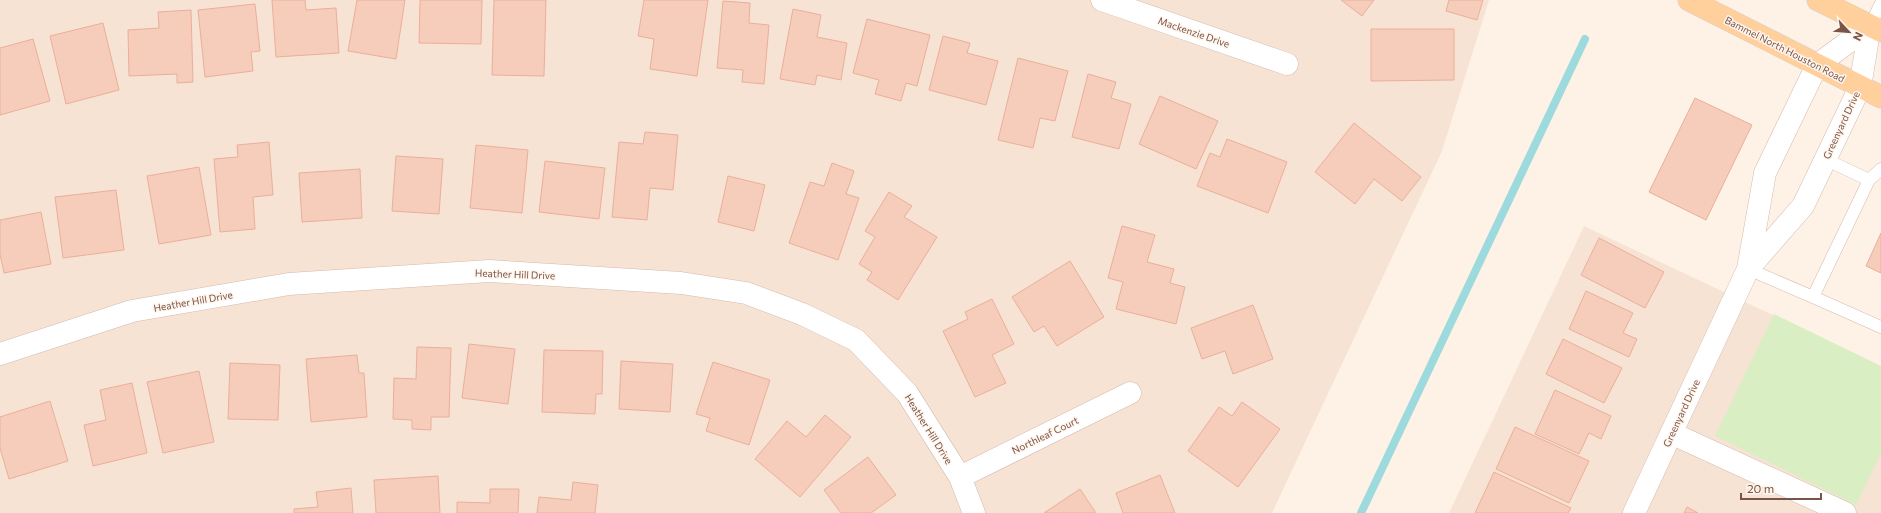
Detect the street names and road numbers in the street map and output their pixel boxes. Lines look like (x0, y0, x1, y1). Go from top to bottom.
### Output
street label: Mackenzie Drive (1157, 14, 1231, 50)
street label: Bammel North Houston Road (1723, 14, 1847, 85)
street label: Greenyard Drive (1820, 89, 1862, 161)
street label: Heather Hill Drive (475, 267, 555, 281)
street label: Heather Hill Drive (152, 288, 234, 314)
street label: Greenyard Drive (1660, 377, 1702, 449)
street label: Heather Hill Drive (903, 392, 955, 466)
street label: Northleaf Court (1010, 414, 1080, 456)

